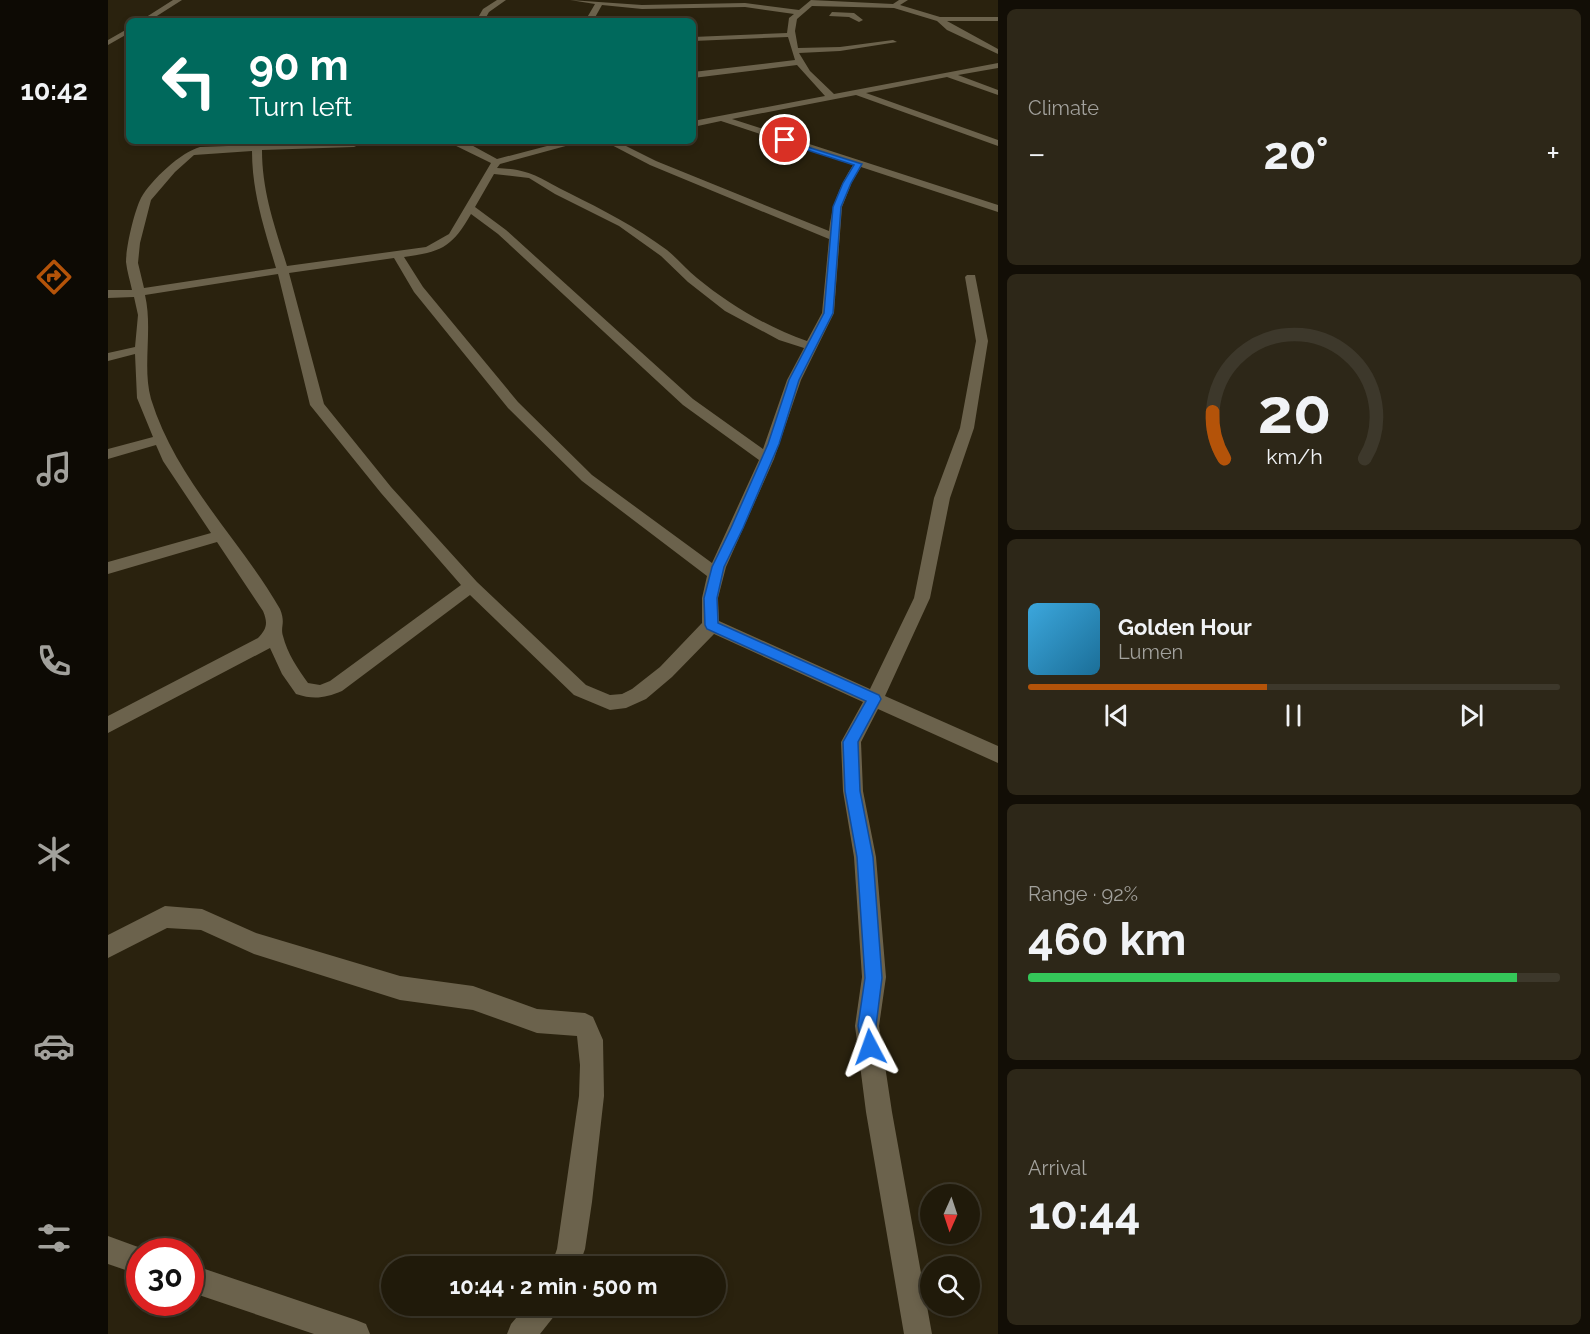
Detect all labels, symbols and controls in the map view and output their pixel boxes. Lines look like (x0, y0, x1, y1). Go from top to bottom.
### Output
text: 90 m (249, 41, 349, 90)
icon: left (150, 42, 228, 120)
text: 10:42 (20, 75, 88, 106)
text: Turn left (249, 91, 352, 122)
text: Climate (1028, 96, 1099, 120)
pin (759, 114, 810, 165)
icon: arrive (768, 123, 801, 156)
text: 20° (1263, 127, 1329, 180)
text: − (1028, 134, 1046, 173)
text: + (1546, 134, 1560, 173)
icon: directions (33, 256, 75, 298)
text: 20 (1257, 374, 1331, 448)
text: km/h (1266, 444, 1322, 469)
icon: music (33, 448, 75, 490)
text: Golden Hour (1118, 614, 1252, 640)
icon: phone (33, 640, 75, 682)
text: Lumen (1118, 640, 1183, 664)
icon: previous (1100, 699, 1133, 732)
icon: pause (1277, 699, 1310, 732)
icon: next (1455, 699, 1488, 732)
icon: climate (33, 833, 75, 875)
text: Range · 92% (1028, 882, 1138, 906)
text: 460 km (1028, 913, 1186, 966)
position arrow (838, 1015, 902, 1079)
icon: car (33, 1025, 75, 1067)
text: Arrival (1028, 1156, 1087, 1180)
north arrow (920, 1184, 980, 1244)
map controls (920, 1184, 980, 1316)
text: 10:44 (1028, 1187, 1140, 1240)
icon: filters (33, 1217, 75, 1259)
speed limit sign: 30 (126, 1238, 204, 1316)
button: search (920, 1256, 980, 1316)
text: 10:44 · 2 min · 500 m (450, 1273, 658, 1299)

